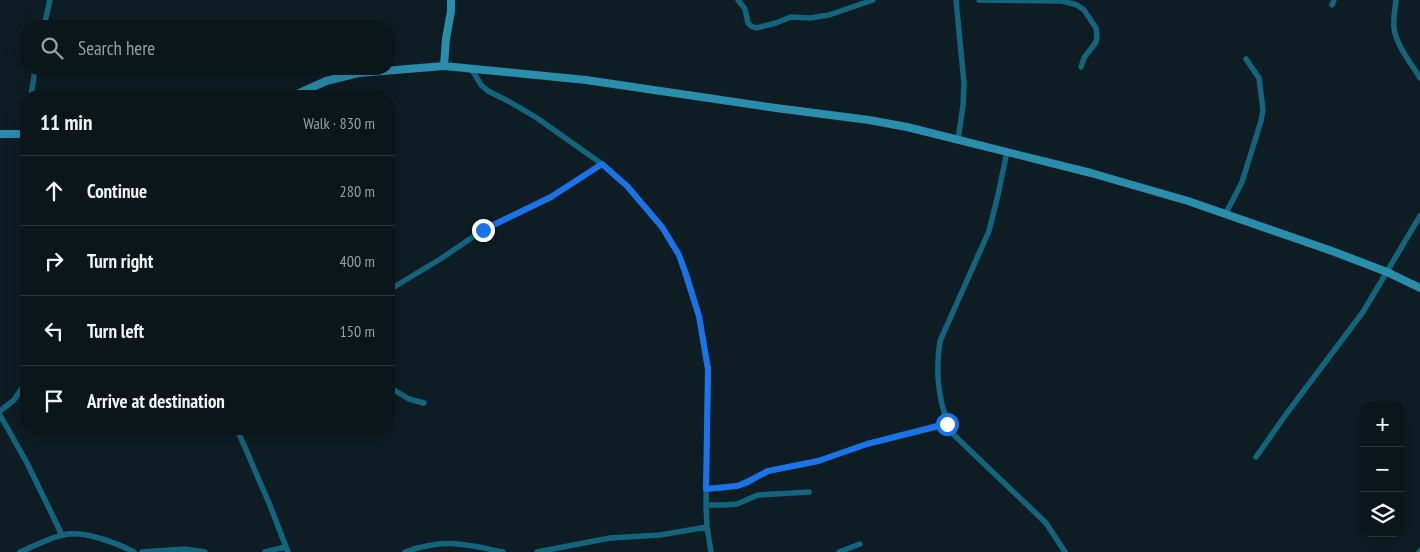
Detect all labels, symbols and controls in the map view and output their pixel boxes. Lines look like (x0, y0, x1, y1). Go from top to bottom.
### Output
search box (20, 20, 395, 75)
icon: search (38, 34, 66, 62)
text: Search here (78, 36, 155, 60)
text: 11 min (40, 109, 92, 136)
text: Walk · 830 m (303, 113, 375, 133)
icon: ahead (40, 177, 68, 205)
text: Continue (87, 179, 147, 203)
text: 280 m (340, 181, 375, 201)
route end (472, 219, 495, 242)
icon: right (40, 247, 68, 275)
text: Turn right (87, 249, 153, 273)
text: 400 m (340, 251, 375, 271)
icon: left (40, 317, 68, 345)
text: Turn left (87, 319, 144, 343)
text: 150 m (340, 321, 375, 341)
icon: arrive (40, 387, 68, 415)
text: Arrive at destination (87, 389, 225, 413)
map controls (1360, 402, 1405, 537)
button: + (1360, 402, 1405, 447)
route start (936, 413, 959, 436)
button: − (1360, 447, 1405, 492)
button: layers (1360, 492, 1405, 537)

